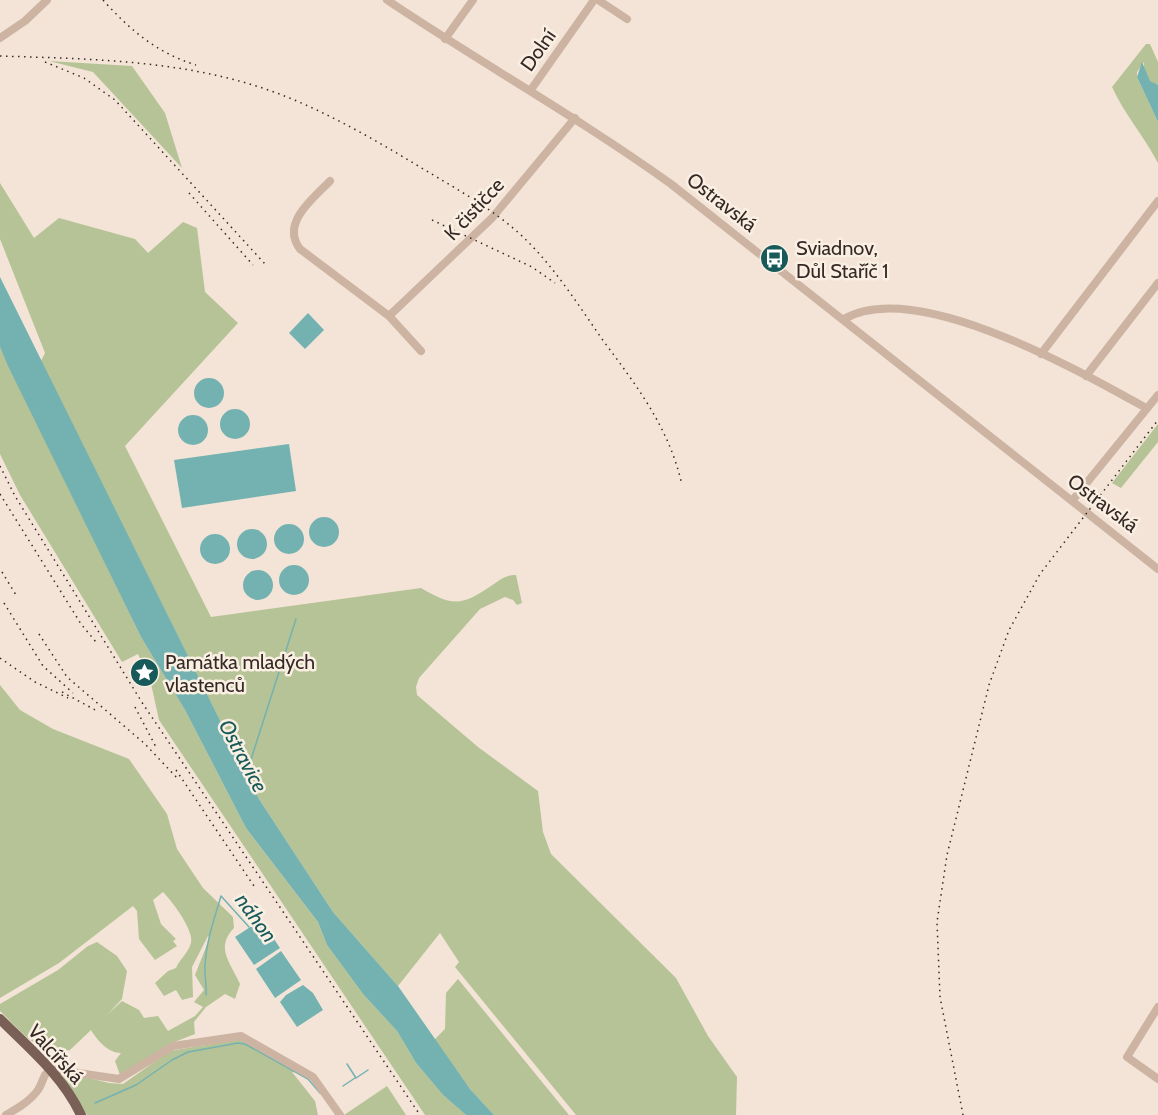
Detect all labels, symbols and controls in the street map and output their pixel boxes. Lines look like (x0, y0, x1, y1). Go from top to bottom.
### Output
street label: Dolní (515, 24, 561, 76)
street label: Ostravská (682, 167, 762, 237)
street label: K čističce (439, 173, 509, 245)
place label: Sviadnov, Důl Staříč 1 (796, 236, 889, 283)
bus stop icon: Sviadnov, Důl Staříč 1 (759, 243, 791, 275)
street label: Ostravská (1063, 469, 1143, 538)
place label: Památka mladých vlastenců (165, 650, 315, 697)
place icon: Památka mladých vlastenců (128, 657, 160, 689)
water label: Ostravice (214, 715, 273, 797)
water label: náhon (230, 888, 283, 947)
street label: Valcířská (23, 1019, 89, 1089)

